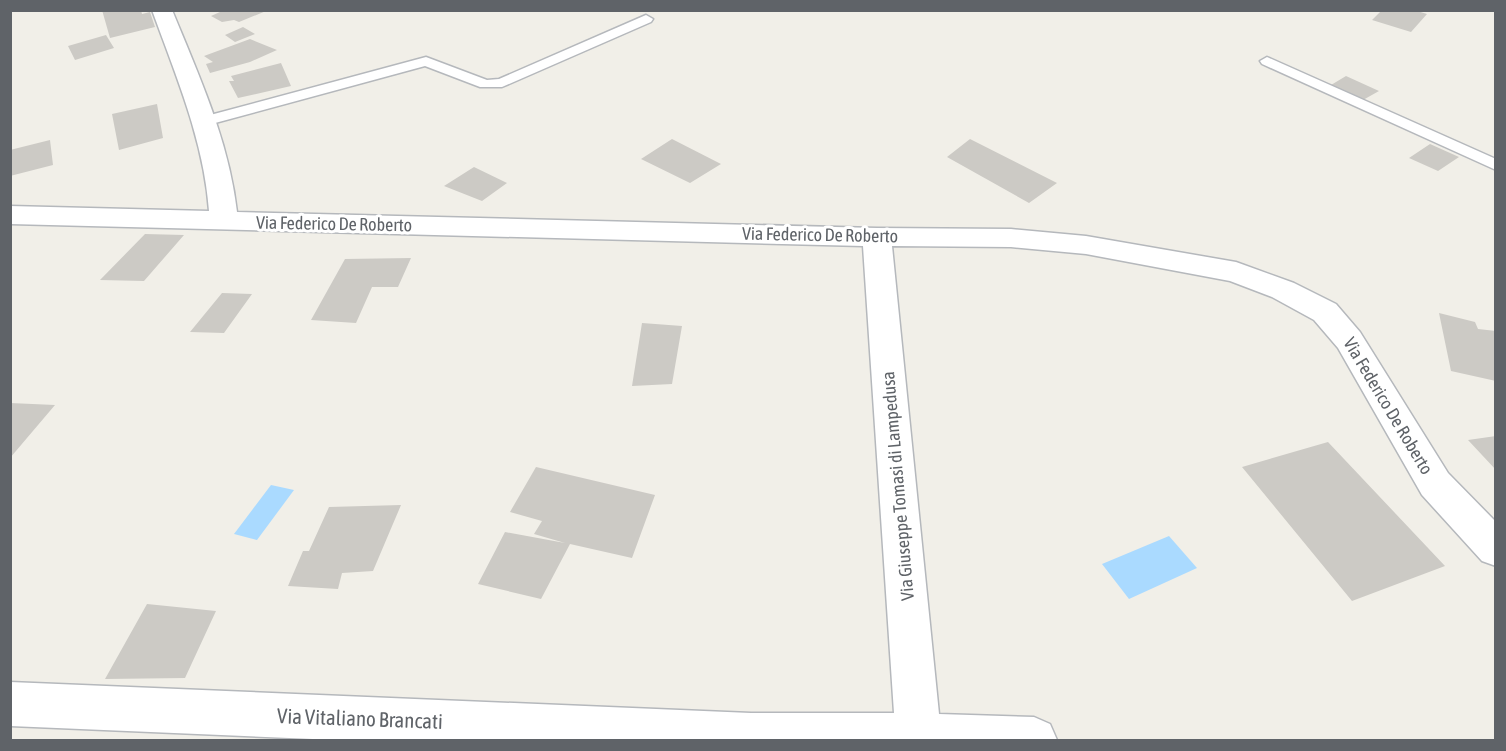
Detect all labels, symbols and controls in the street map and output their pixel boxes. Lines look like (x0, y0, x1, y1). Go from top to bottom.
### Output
street label: Via Federico De Roberto (256, 212, 412, 235)
street label: Via Federico De Roberto (742, 223, 898, 246)
street label: Via Federico De Roberto (1339, 333, 1438, 478)
street label: Via Giuseppe Tomasi di Lampedusa (877, 371, 918, 602)
street label: Via Vitaliano Brancati (277, 703, 443, 733)

